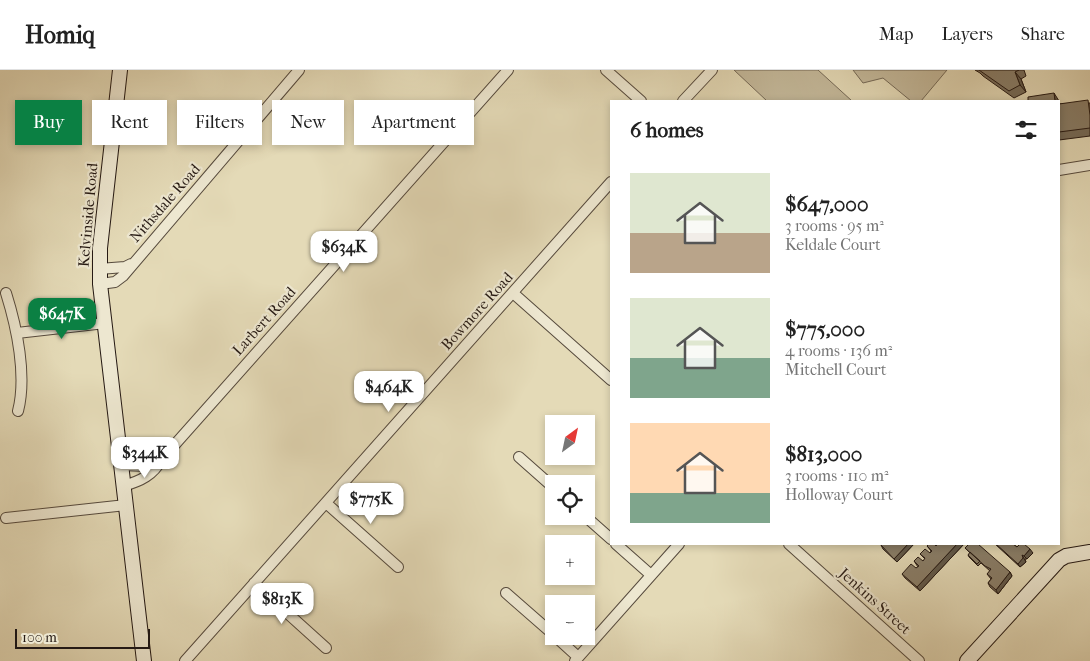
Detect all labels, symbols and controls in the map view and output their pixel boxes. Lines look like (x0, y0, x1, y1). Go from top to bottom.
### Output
text: Homiq (25, 21, 95, 49)
text: Map (879, 24, 913, 45)
text: Layers (941, 24, 993, 45)
text: Share (1021, 24, 1065, 45)
chip: Buy (15, 100, 82, 145)
chip: Rent (92, 100, 167, 145)
chip: Filters (177, 100, 262, 145)
chip: New (272, 100, 344, 145)
chip: Apartment (354, 100, 474, 145)
icon: filters (1012, 116, 1040, 144)
text: 6 homes (630, 118, 704, 142)
street label: Nithsdale Road (126, 159, 204, 246)
street label: Kelvinside Road (74, 161, 102, 268)
text: $647,000 (785, 192, 869, 216)
icon: home (670, 193, 730, 253)
text: 3 rooms · 95 m² (785, 216, 884, 235)
pin: $634K (309, 230, 379, 273)
text: Keldale Court (785, 235, 881, 254)
text: $634K (321, 237, 367, 256)
street label: Bowmore Road (437, 268, 517, 354)
street label: Larbert Road (229, 282, 300, 359)
pin: $647K (27, 298, 97, 340)
text: $647K (39, 304, 85, 323)
text: $775,000 (785, 317, 865, 341)
icon: home (670, 318, 730, 378)
text: 4 rooms · 136 m² (785, 341, 892, 360)
text: Mitchell Court (785, 360, 886, 379)
pin: $464K (354, 370, 424, 413)
text: $464K (365, 377, 413, 396)
north arrow (545, 415, 595, 465)
map controls (545, 415, 595, 645)
pin: $344K (110, 436, 180, 479)
text: $813,000 (785, 442, 862, 466)
text: $344K (122, 443, 168, 462)
icon: home (670, 443, 730, 503)
text: 3 rooms · 110 m² (785, 466, 889, 485)
button: locate (545, 475, 595, 525)
pin: $775K (336, 482, 406, 525)
text: Holloway Court (785, 485, 893, 504)
text: $775K (350, 489, 392, 508)
button: + (545, 535, 595, 585)
street label: Jenkins Street (835, 563, 915, 638)
pin: $813K (247, 582, 317, 625)
text: $813K (262, 589, 302, 608)
button: − (545, 595, 595, 645)
scale bar (15, 626, 150, 649)
text: 100 m (22, 629, 57, 646)

